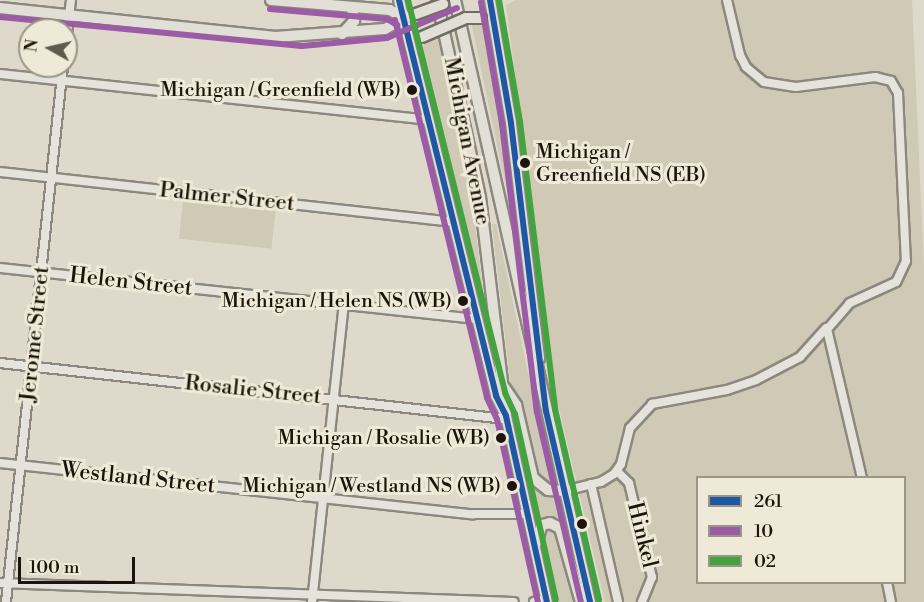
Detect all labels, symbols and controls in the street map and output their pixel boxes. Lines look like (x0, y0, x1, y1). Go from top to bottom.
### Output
north arrow (18, 18, 78, 78)
text: N (21, 38, 43, 53)
street label: Michigan Avenue (438, 55, 496, 227)
place label: Michigan / Greenfield (WB) (160, 78, 401, 102)
marker: Michigan / Greenfield (WB) (406, 84, 418, 96)
place label: Michigan / Greenfield NS (EB) (536, 140, 706, 187)
marker: Michigan / Greenfield NS (EB) (519, 157, 531, 169)
street label: Palmer Street (158, 177, 296, 217)
street label: Helen Street (68, 262, 194, 302)
street label: Jerome Street (15, 265, 55, 403)
place label: Michigan / Helen NS (WB) (222, 289, 452, 313)
marker: Michigan / Helen NS (WB) (457, 295, 469, 307)
street label: Rosalie Street (183, 370, 323, 410)
place label: Michigan / Rosalie (WB) (278, 426, 490, 450)
marker: Michigan / Rosalie (WB) (495, 432, 507, 444)
street label: Westland Street (60, 457, 216, 499)
place label: Michigan / Westland NS (WB) (242, 474, 501, 498)
legend (696, 476, 906, 584)
marker: Michigan / Westland NS (WB) (506, 480, 518, 492)
text: 261 (754, 490, 782, 513)
street label: Hinkel (621, 499, 663, 571)
unlabelled marker (576, 518, 588, 530)
text: 10 (754, 520, 773, 543)
scale bar (21, 545, 138, 583)
text: 02 (754, 550, 776, 573)
text: 100 m (29, 556, 80, 579)

